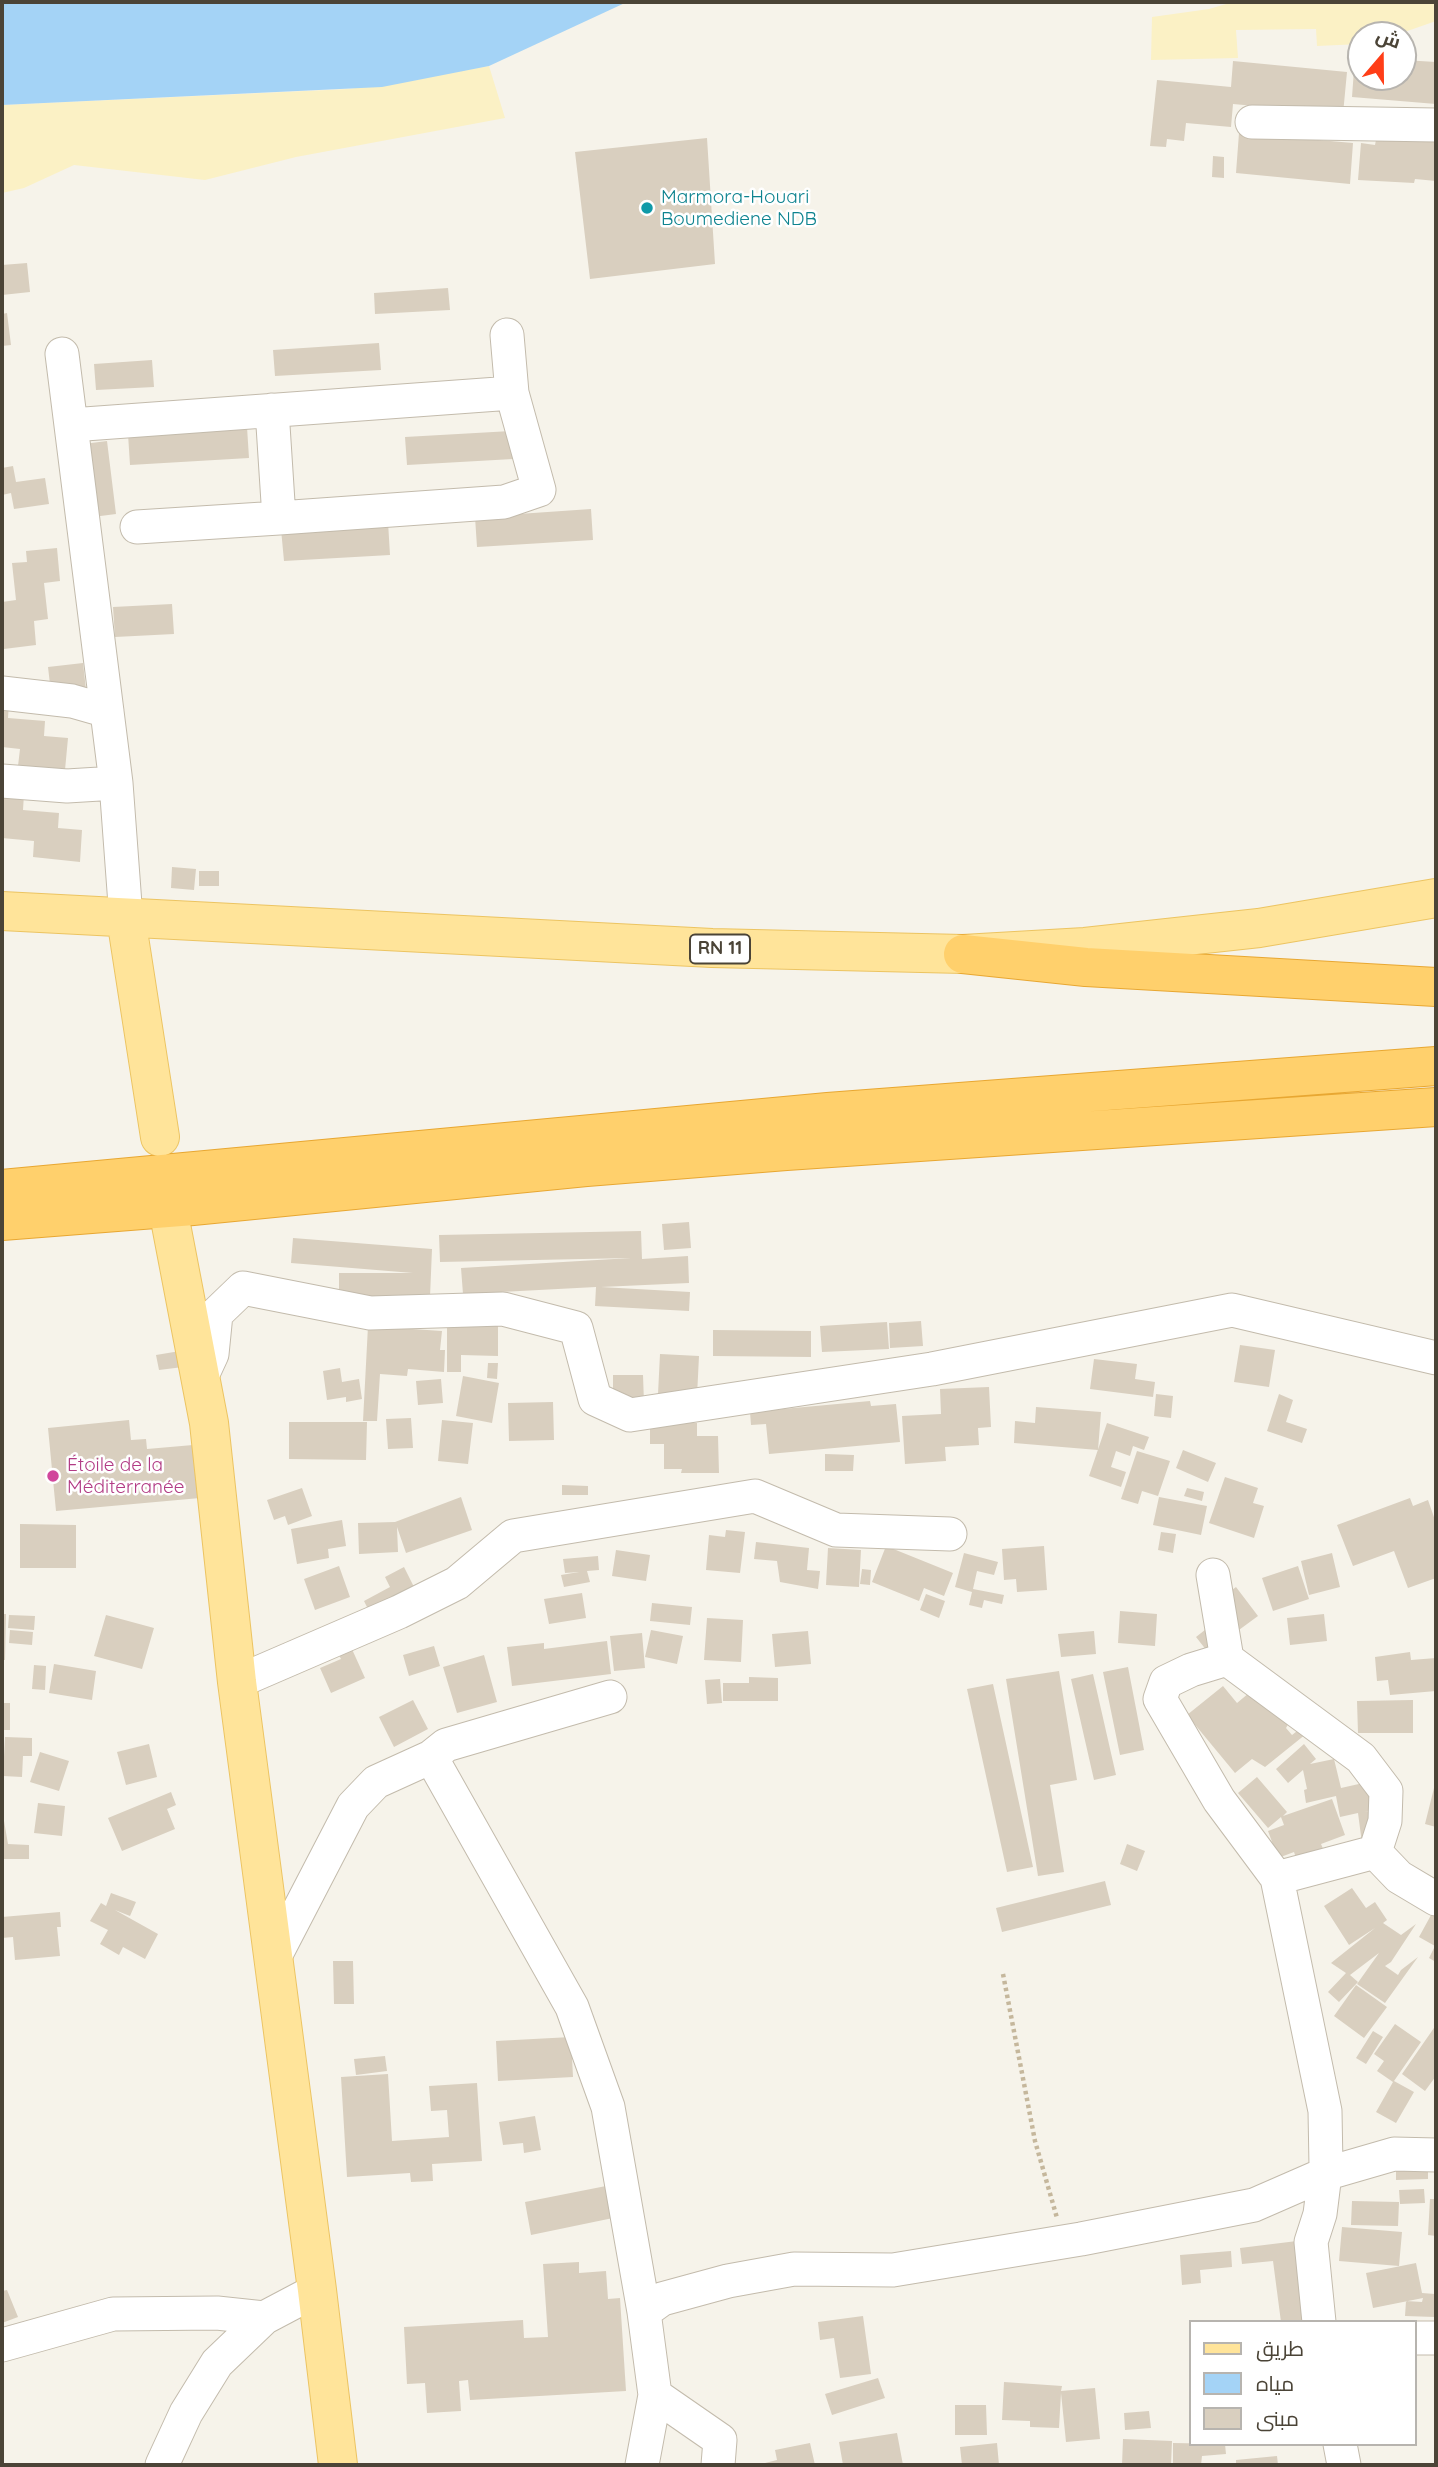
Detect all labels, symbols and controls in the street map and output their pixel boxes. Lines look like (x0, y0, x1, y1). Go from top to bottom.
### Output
north arrow (1347, 21, 1417, 91)
text: ش (1373, 23, 1404, 54)
place label: Marmora-Houari Boumediene NDB (661, 186, 817, 230)
marker: Marmora-Houari Boumediene NDB (639, 200, 655, 216)
road number: RN 11 (690, 934, 750, 964)
place label: Étoile de la Méditerranée (67, 1454, 184, 1498)
marker: Étoile de la Méditerranée (45, 1468, 61, 1484)
legend (1190, 2320, 1417, 2446)
text: طريق (1256, 2335, 1304, 2361)
text: مياه (1256, 2370, 1294, 2396)
text: مبنى (1256, 2405, 1299, 2431)

